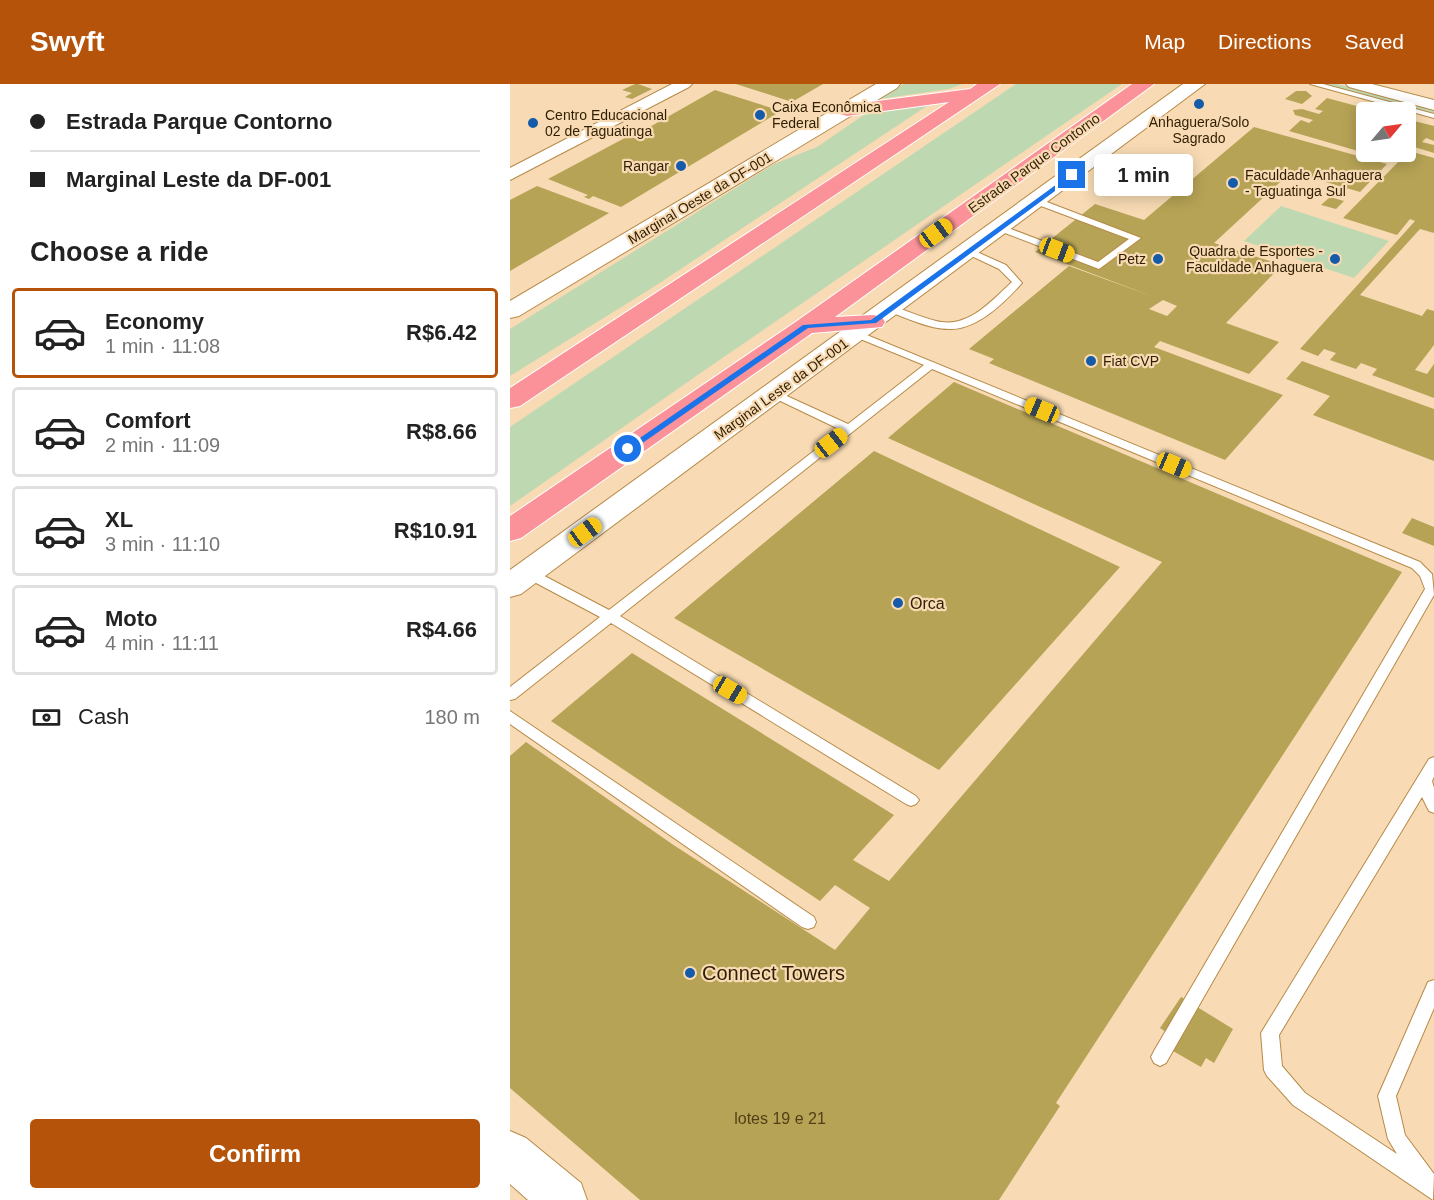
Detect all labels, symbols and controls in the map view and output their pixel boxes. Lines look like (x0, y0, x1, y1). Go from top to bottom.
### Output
text: Swyft (30, 26, 105, 57)
text: Map (1144, 30, 1185, 53)
text: Directions (1218, 30, 1311, 53)
text: Saved (1344, 30, 1404, 53)
marker: Anhaguera/Solo Sagrado (1192, 97, 1206, 111)
place label: Caixa Econômica Federal (772, 99, 881, 131)
north arrow (1356, 102, 1416, 162)
map controls (1356, 102, 1416, 162)
place label: Centro Educacional 02 de Taguatinga (545, 107, 667, 139)
marker: Caixa Econômica Federal (753, 108, 767, 122)
text: Estrada Parque Contorno (66, 109, 332, 134)
street label: Estrada Parque Contorno (965, 110, 1103, 216)
place label: Anhaguera/Solo Sagrado (1149, 114, 1249, 146)
marker: Centro Educacional 02 de Taguatinga (526, 116, 540, 130)
street label: Marginal Oeste da DF-001 (625, 149, 775, 247)
callout: 1 min (1093, 154, 1192, 196)
place label: Rangar (623, 158, 669, 174)
marker: Rangar (674, 159, 688, 173)
route end (1058, 161, 1085, 188)
text: 1 min (1117, 164, 1170, 186)
text: Marginal Leste da DF-001 (66, 167, 331, 192)
place label: Faculdade Anhaguera - Taguatinga Sul (1245, 167, 1382, 199)
marker: Faculdade Anhaguera - Taguatinga Sul (1226, 176, 1240, 190)
car (916, 215, 956, 251)
car (1037, 235, 1077, 265)
text: Choose a ride (30, 237, 209, 267)
place label: Quadra de Esportes - Faculdade Anhaguera (1186, 243, 1323, 275)
place label: Petz (1118, 251, 1146, 267)
marker: Petz (1151, 252, 1165, 266)
marker: Quadra de Esportes - Faculdade Anhaguera (1328, 252, 1342, 266)
icon: car (33, 306, 87, 360)
text: Economy (105, 309, 204, 334)
text: R$6.42 (406, 320, 477, 345)
text: 1 min · 11:08 (105, 335, 220, 357)
street label: Marginal Leste da DF-001 (711, 335, 851, 443)
place label: Fiat CVP (1103, 353, 1159, 369)
marker: Fiat CVP (1084, 354, 1098, 368)
car (1022, 395, 1062, 425)
icon: car (33, 405, 87, 459)
text: Comfort (105, 408, 191, 433)
text: R$8.66 (406, 419, 477, 444)
car (811, 425, 851, 461)
text: 2 min · 11:09 (105, 434, 220, 456)
route start (614, 435, 641, 462)
car (1154, 450, 1194, 480)
icon: car (33, 504, 87, 558)
text: XL (105, 507, 133, 532)
car (565, 514, 605, 550)
text: R$10.91 (394, 518, 477, 543)
text: 3 min · 11:10 (105, 533, 220, 555)
place label: Orca (910, 595, 945, 612)
marker: Orca (891, 596, 905, 610)
icon: car (33, 603, 87, 657)
text: Moto (105, 606, 158, 631)
text: R$4.66 (406, 617, 477, 642)
text: 4 min · 11:11 (105, 632, 219, 654)
car (710, 673, 750, 707)
icon: cash (30, 701, 63, 734)
text: Cash (78, 704, 129, 729)
text: 180 m (424, 706, 480, 728)
place label: Connect Towers (702, 962, 845, 984)
marker: Connect Towers (683, 966, 697, 980)
house number: lotes 19 e 21 (734, 1110, 826, 1127)
button: Confirm (30, 1119, 480, 1188)

